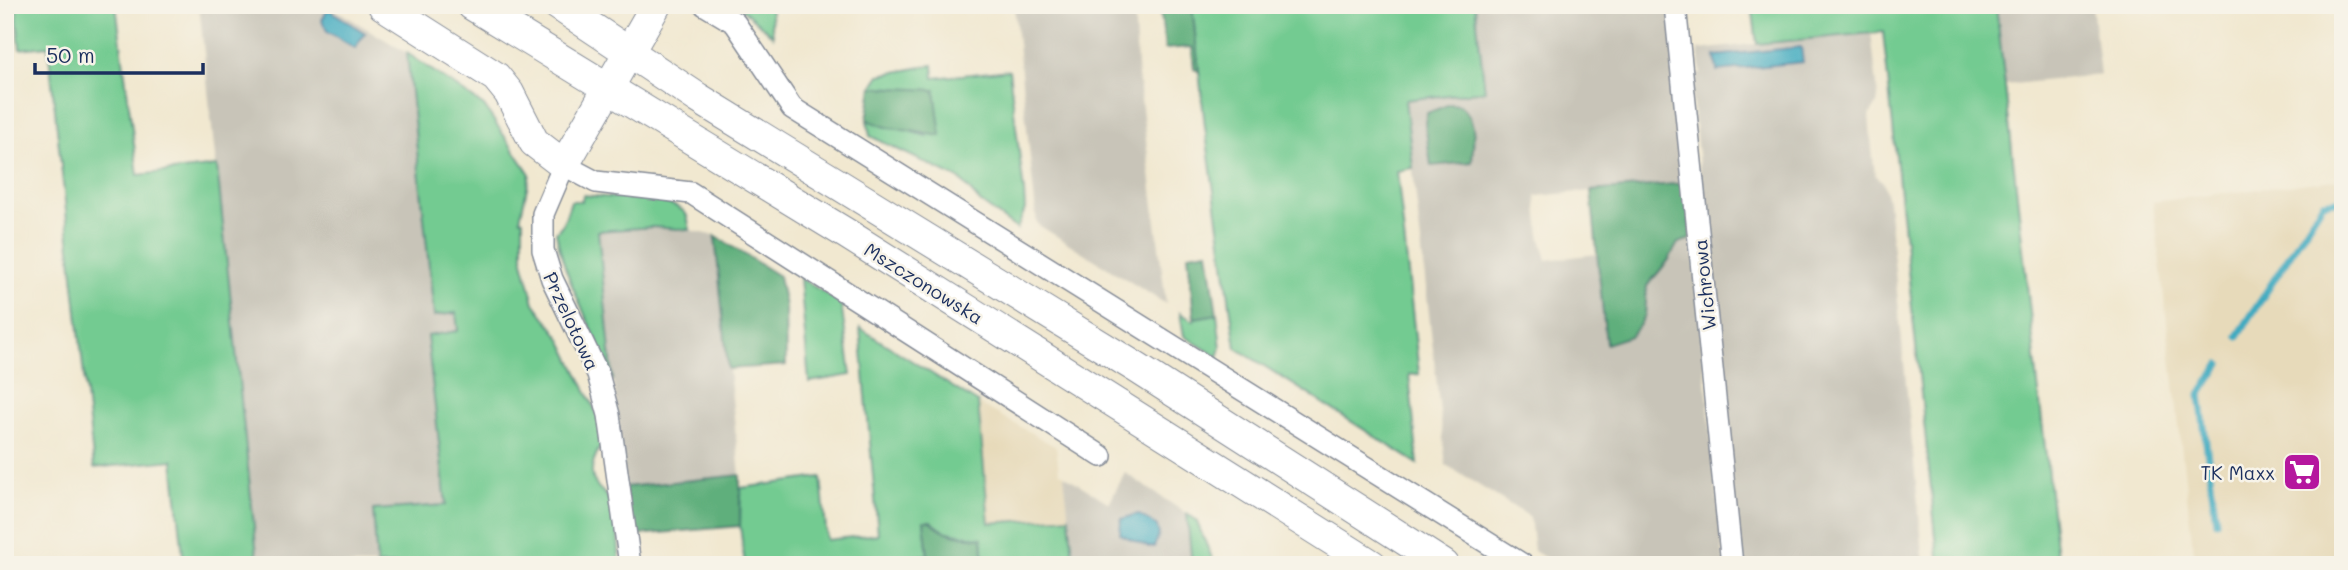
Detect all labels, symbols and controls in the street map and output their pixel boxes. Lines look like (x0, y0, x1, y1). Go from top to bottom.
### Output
scale bar (35, 32, 203, 76)
text: 50 m (46, 41, 95, 68)
street label: Mszczonowska (860, 236, 988, 330)
street label: Wichrowa (1687, 238, 1721, 332)
street label: Przelotowa (538, 268, 606, 374)
supermarket icon: TK Maxx (2281, 451, 2323, 493)
place label: TK Maxx (2200, 460, 2275, 485)

